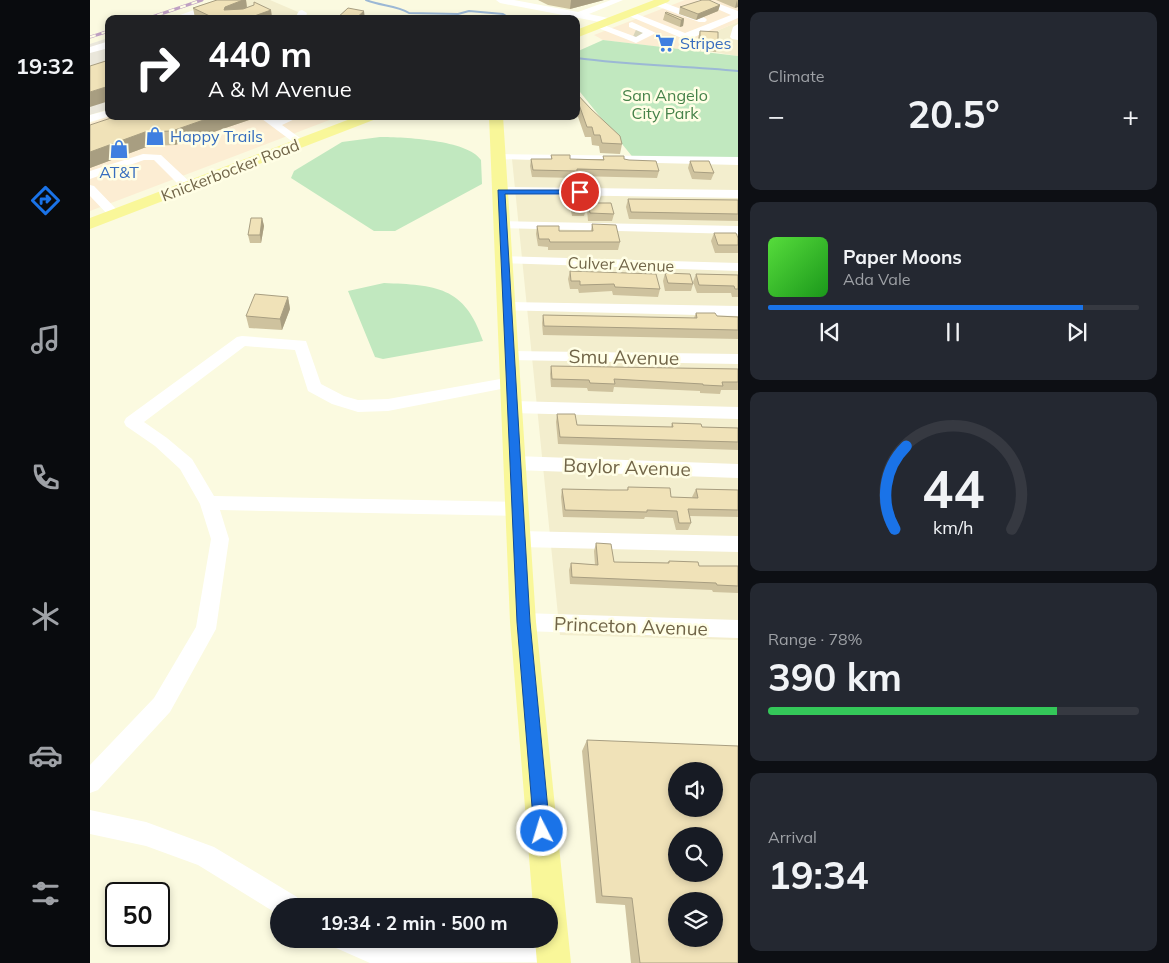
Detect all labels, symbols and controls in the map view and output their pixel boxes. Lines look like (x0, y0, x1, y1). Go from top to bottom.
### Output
text: 440 m (208, 32, 312, 76)
supermarket icon: Stripes (654, 32, 676, 54)
place label: Stripes (680, 33, 731, 53)
icon: right (125, 35, 190, 100)
text: 19:32 (16, 52, 74, 80)
text: Climate (768, 66, 824, 86)
text: A & M Avenue (208, 75, 352, 103)
park label: San Angelo City Park (622, 85, 708, 123)
text: 20.5° (907, 90, 1000, 138)
text: − (768, 98, 785, 133)
text: + (1122, 98, 1139, 133)
shop icon: Happy Trails (144, 125, 166, 147)
place label: Happy Trails (170, 126, 263, 146)
street label: Knickerbocker Road (158, 134, 302, 206)
shop icon: AT&T (108, 138, 130, 160)
place label: AT&T (99, 162, 139, 182)
pin (559, 171, 601, 213)
icon: arrive (566, 178, 594, 206)
icon: directions (28, 183, 63, 218)
text: Paper Moons (843, 245, 962, 269)
street label: Culver Avenue (567, 252, 675, 276)
text: Ada Vale (843, 269, 910, 289)
icon: previous (816, 318, 844, 346)
icon: pause (939, 318, 967, 346)
icon: next (1063, 318, 1091, 346)
icon: music (28, 322, 63, 357)
street label: Smu Avenue (568, 344, 680, 370)
street label: Baylor Avenue (563, 453, 691, 481)
text: 44 (922, 456, 985, 521)
icon: phone (28, 460, 63, 495)
text: km/h (933, 516, 974, 538)
icon: climate (28, 599, 63, 634)
street label: Princeton Avenue (554, 611, 708, 641)
text: Range · 78% (768, 629, 863, 649)
text: 390 km (768, 653, 902, 701)
icon: car (28, 738, 63, 773)
map controls (668, 762, 723, 947)
button: sound (668, 762, 723, 817)
position arrow (515, 804, 567, 856)
button: search (668, 827, 723, 882)
text: Arrival (768, 827, 817, 847)
text: 19:34 (768, 851, 869, 899)
icon: filters (28, 876, 63, 911)
speed limit sign: 50 (105, 882, 170, 947)
button: layers (668, 892, 723, 947)
text: 19:34 · 2 min · 500 m (320, 911, 508, 935)

